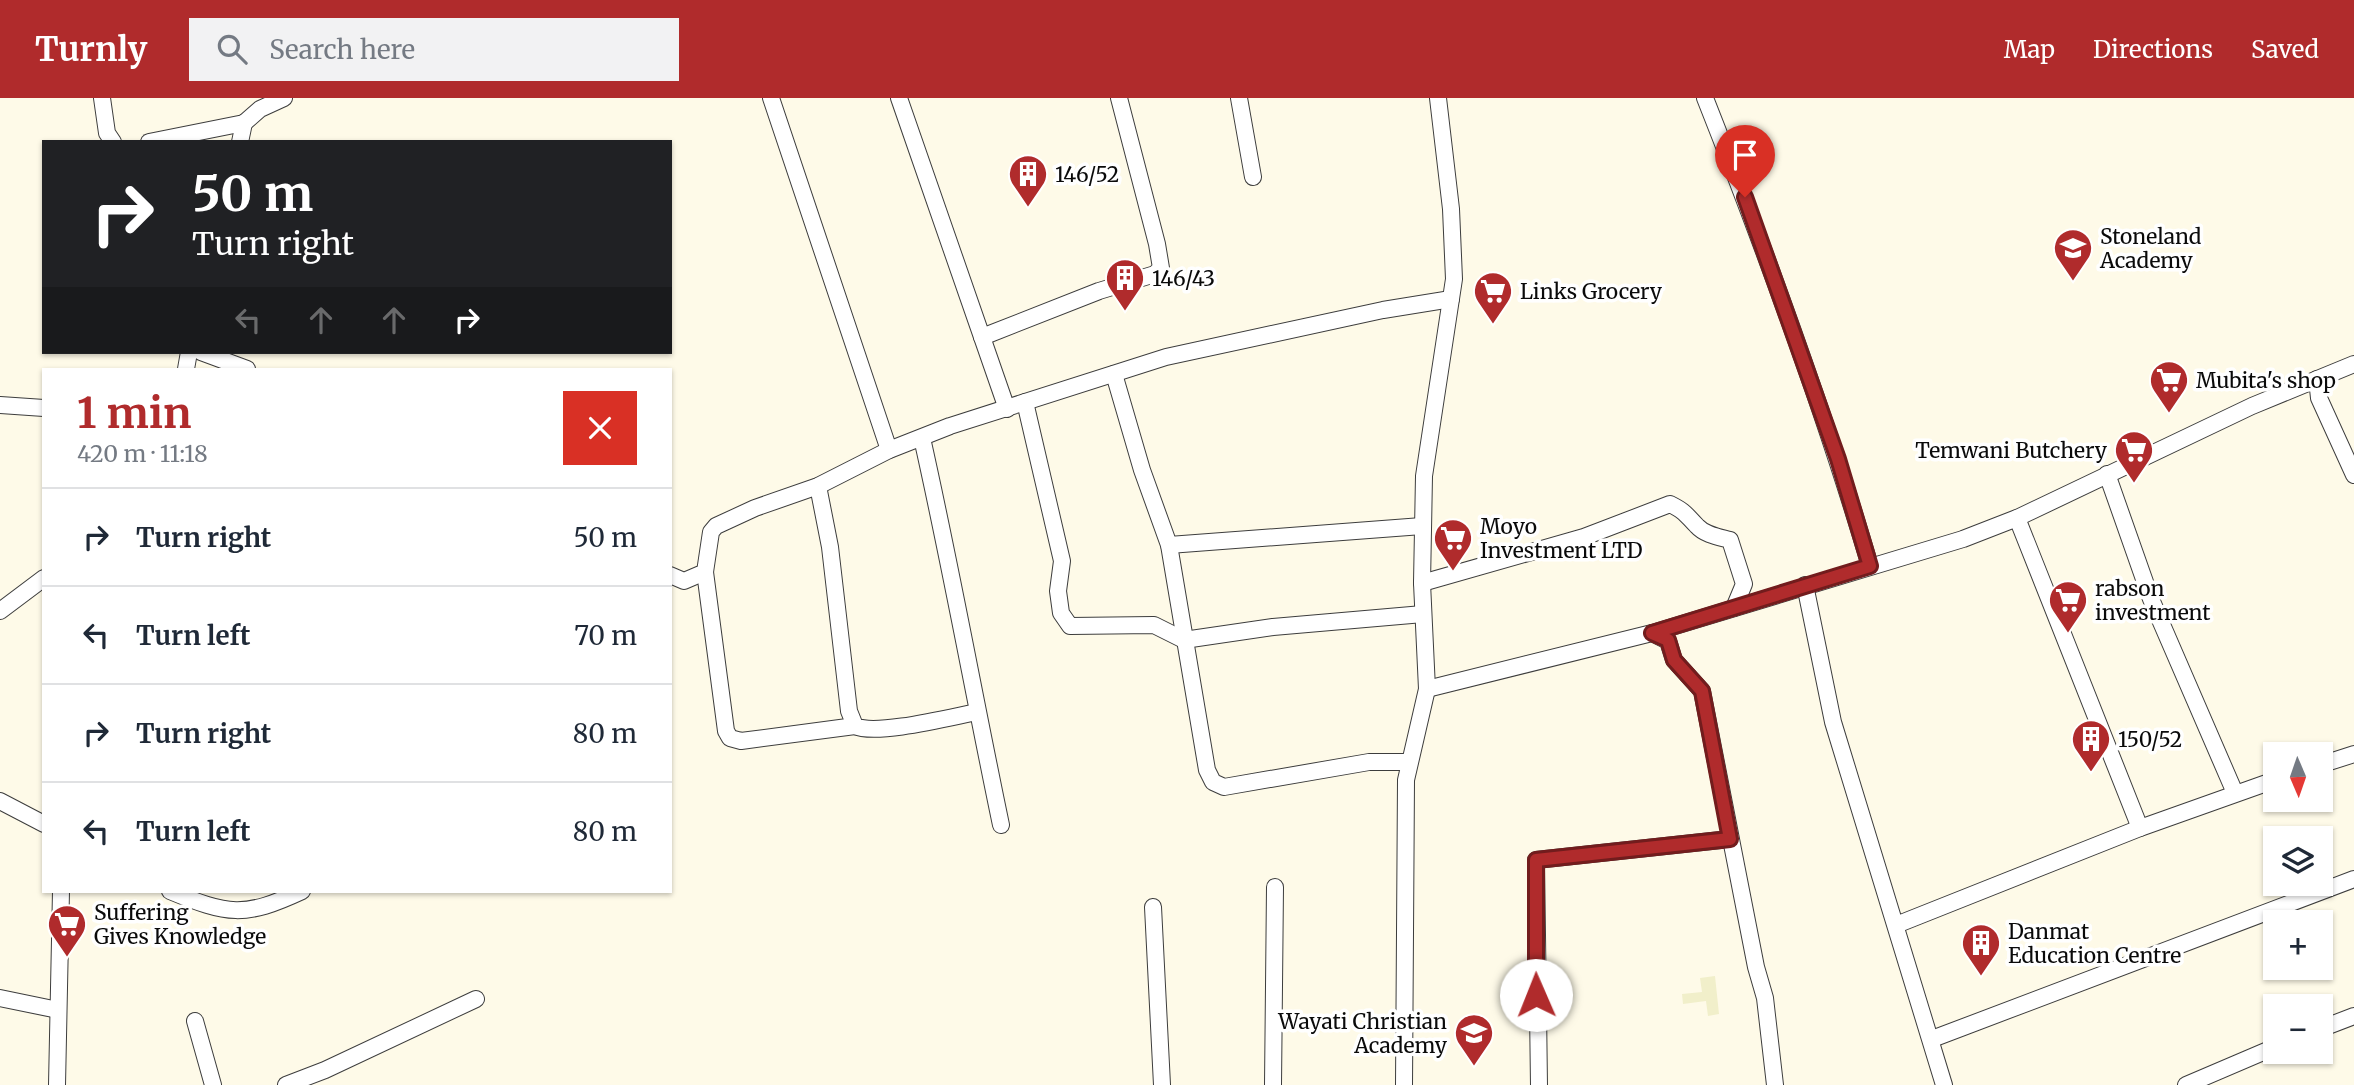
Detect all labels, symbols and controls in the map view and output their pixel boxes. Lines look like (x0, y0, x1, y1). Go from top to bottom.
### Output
search box (189, 18, 679, 81)
text: Turnly (35, 29, 147, 70)
icon: search (213, 30, 251, 68)
text: Search here (269, 33, 415, 66)
text: Map (2004, 34, 2055, 65)
text: Directions (2093, 34, 2213, 65)
text: Saved (2251, 34, 2319, 65)
pin (1715, 125, 1775, 197)
icon: arrive (1726, 136, 1764, 174)
building icon: 146/52 (1007, 153, 1049, 208)
place label: 146/52 (1055, 161, 1119, 188)
text: 50 m (192, 163, 313, 224)
icon: right (77, 168, 168, 259)
place label: Stoneland Academy (2099, 223, 2202, 274)
text: Turn right (192, 224, 354, 264)
school or university icon: Stoneland Academy (2052, 227, 2094, 282)
building icon: 146/43 (1104, 257, 1146, 312)
place label: 146/43 (1152, 265, 1215, 292)
supermarket icon: Links Grocery (1472, 270, 1514, 325)
place label: Links Grocery (1520, 278, 1663, 305)
icon: left (229, 301, 267, 339)
icon: ahead (302, 301, 340, 339)
icon: ahead (375, 301, 413, 339)
icon: right (448, 301, 486, 339)
supermarket icon: Mubita's shop (2148, 359, 2190, 414)
place label: Mubita's shop (2196, 367, 2336, 394)
text: 1 min (77, 387, 191, 439)
button: close (563, 391, 637, 465)
supermarket icon: Temwani Butchery (2113, 429, 2155, 484)
place label: Temwani Butchery (1915, 437, 2108, 464)
text: 420 m · 11:18 (77, 439, 208, 468)
place label: Moyo Investment LTD (1480, 513, 1643, 564)
supermarket icon: Moyo Investment LTD (1432, 517, 1474, 572)
icon: right (77, 518, 115, 556)
text: Turn right (136, 521, 271, 554)
text: 50 m (573, 521, 637, 554)
place label: rabson investment (2095, 575, 2210, 626)
supermarket icon: rabson investment (2047, 579, 2089, 634)
icon: left (77, 616, 115, 654)
text: Turn left (136, 619, 250, 652)
text: 70 m (574, 619, 637, 652)
icon: right (77, 714, 115, 752)
text: Turn right (136, 717, 271, 750)
text: 80 m (573, 717, 637, 750)
building icon: 150/52 (2070, 718, 2112, 773)
place label: 150/52 (2118, 726, 2182, 753)
north arrow (2263, 742, 2333, 812)
map controls (2263, 742, 2333, 1064)
icon: left (77, 812, 115, 850)
text: Turn left (136, 815, 250, 848)
text: 80 m (573, 815, 637, 848)
button: layers (2263, 826, 2333, 896)
place label: Suffering Gives Knowledge (94, 899, 266, 950)
supermarket icon: Suffering Gives Knowledge (46, 903, 88, 958)
button: + (2263, 910, 2333, 980)
place label: Danmat Education Centre (2008, 918, 2181, 969)
building icon: Danmat Education Centre (1960, 922, 2002, 977)
position arrow (1499, 958, 1573, 1032)
button: − (2263, 994, 2333, 1064)
place label: Wayati Christian Academy (1277, 1008, 1448, 1059)
school or university icon: Wayati Christian Academy (1453, 1012, 1495, 1067)

